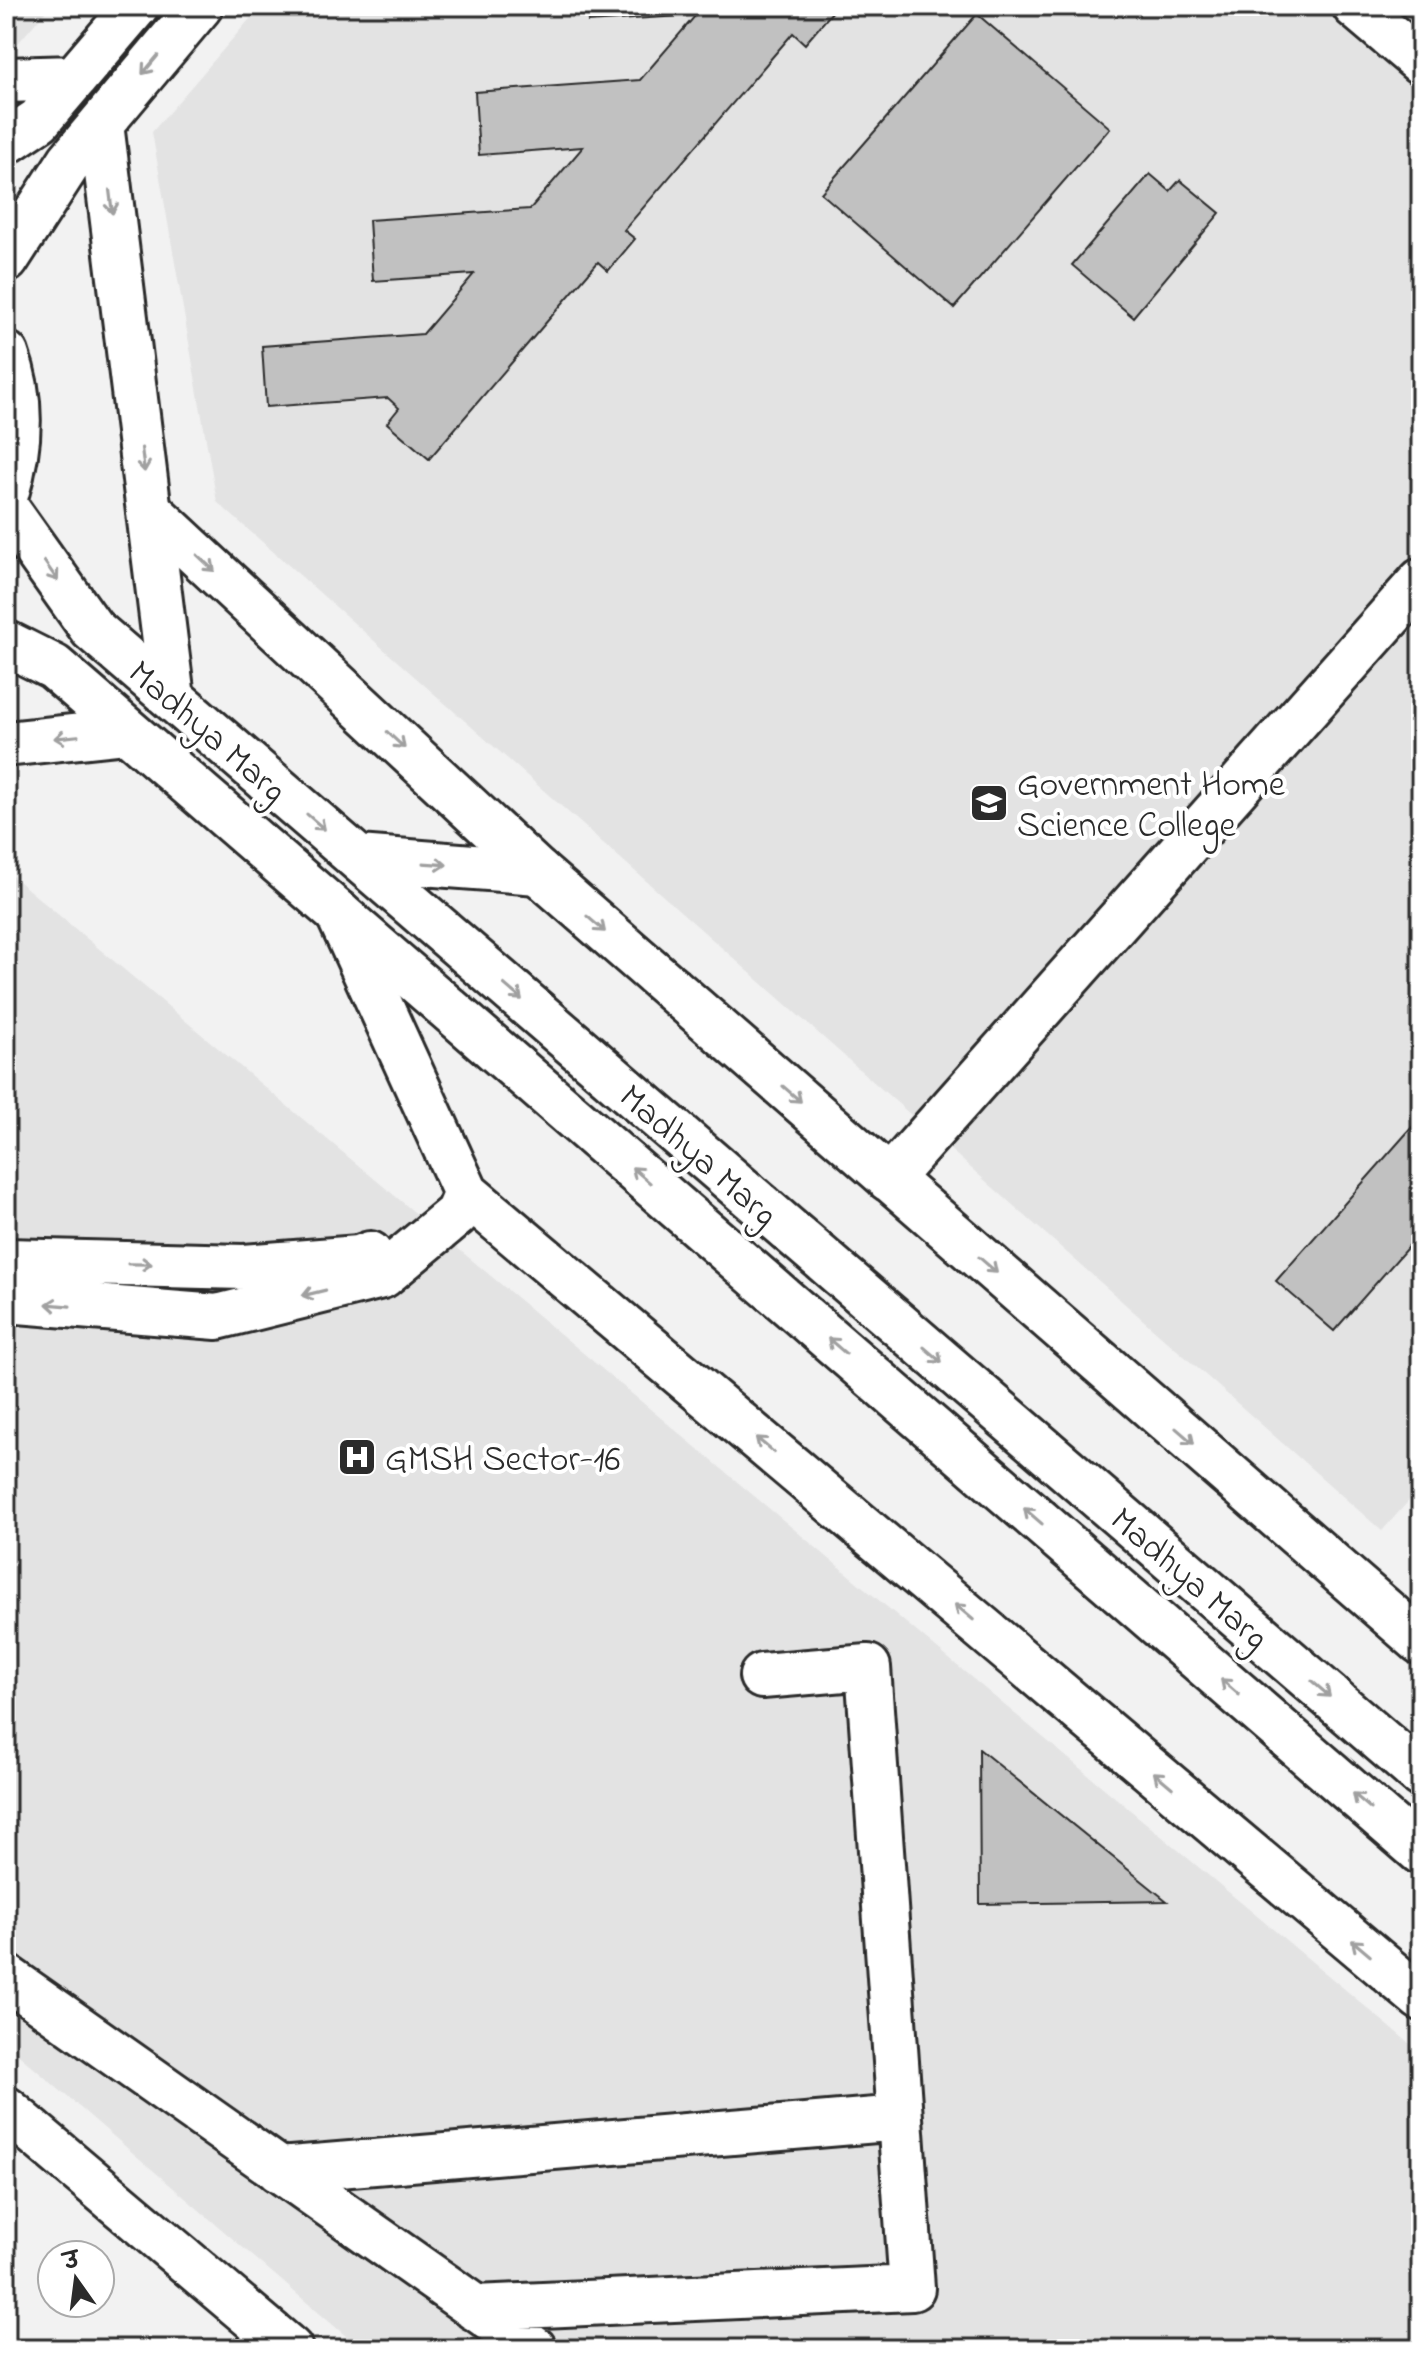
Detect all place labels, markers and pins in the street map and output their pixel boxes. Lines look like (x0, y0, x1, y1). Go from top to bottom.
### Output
place label: Government Home Science College (1017, 760, 1286, 854)
school or university icon: Government Home Science College (968, 782, 1010, 824)
place label: GMSH Sector-16 (385, 1435, 621, 1488)
hospital icon: GMSH Sector-16 (336, 1436, 378, 1478)

